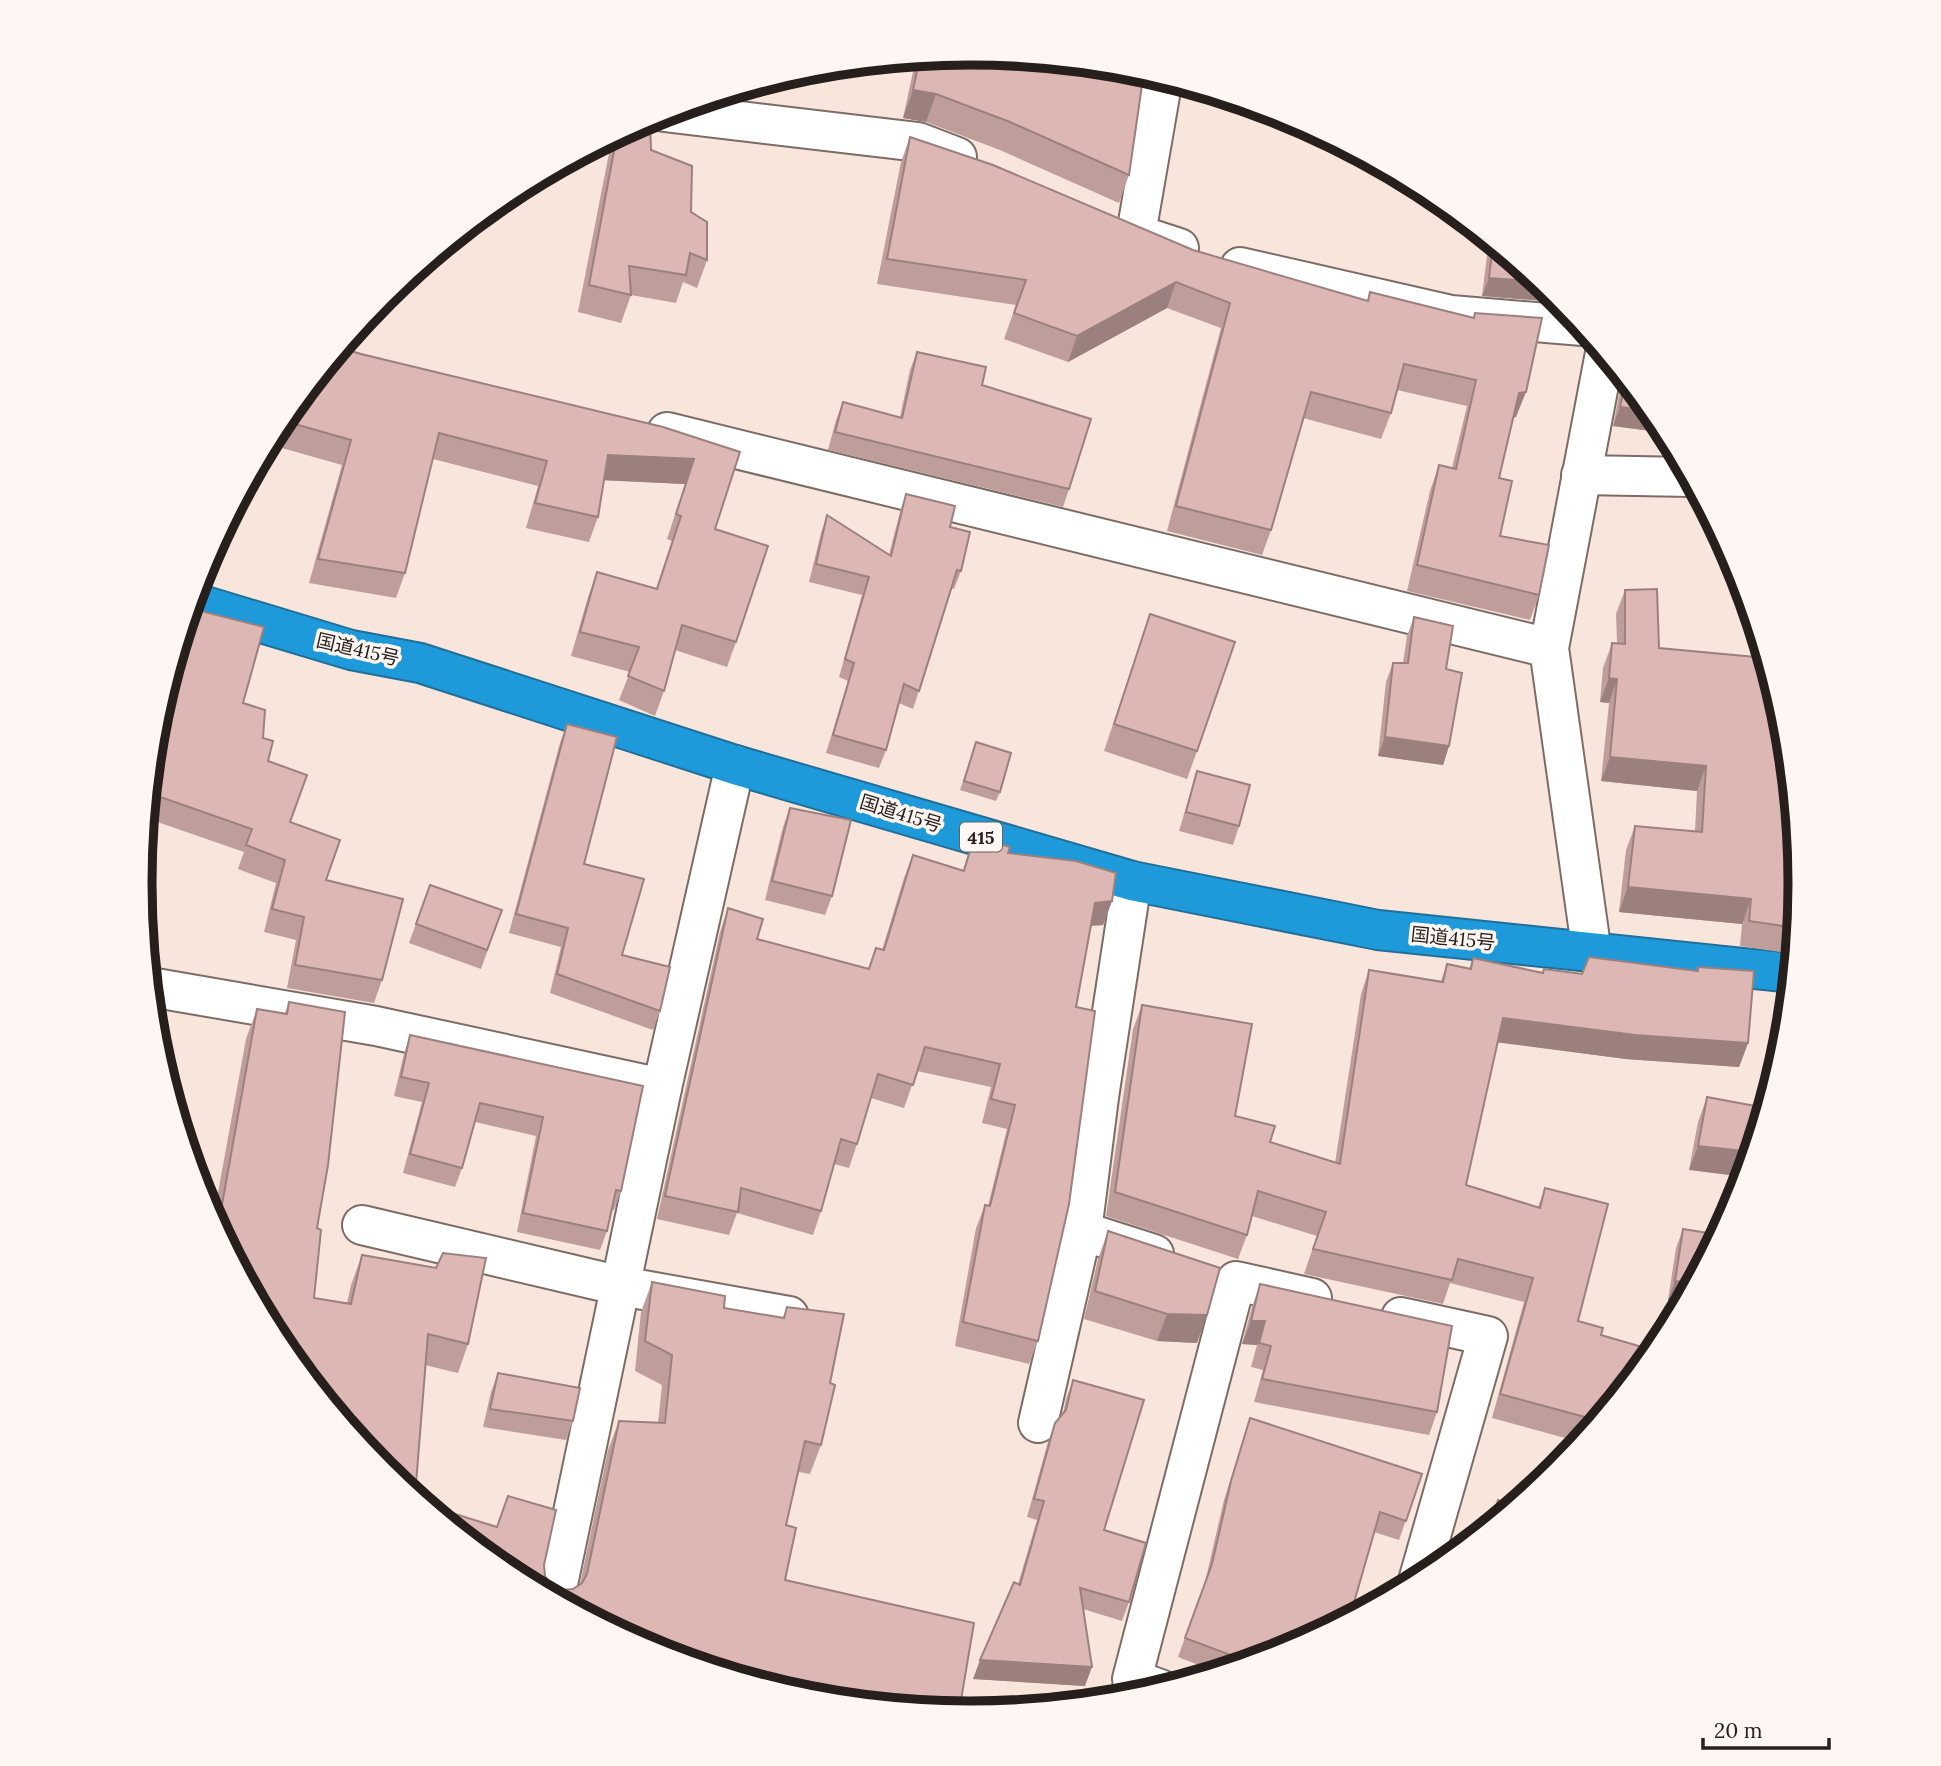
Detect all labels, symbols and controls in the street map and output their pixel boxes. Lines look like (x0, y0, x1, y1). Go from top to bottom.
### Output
street label: 国道415号 (314, 628, 402, 670)
street label: 国道415号 (857, 789, 945, 837)
road number: 415 (960, 822, 1002, 852)
street label: 国道415号 (1410, 922, 1496, 954)
scale bar (1703, 1706, 1829, 1750)
text: 20 m (1714, 1717, 1763, 1744)

